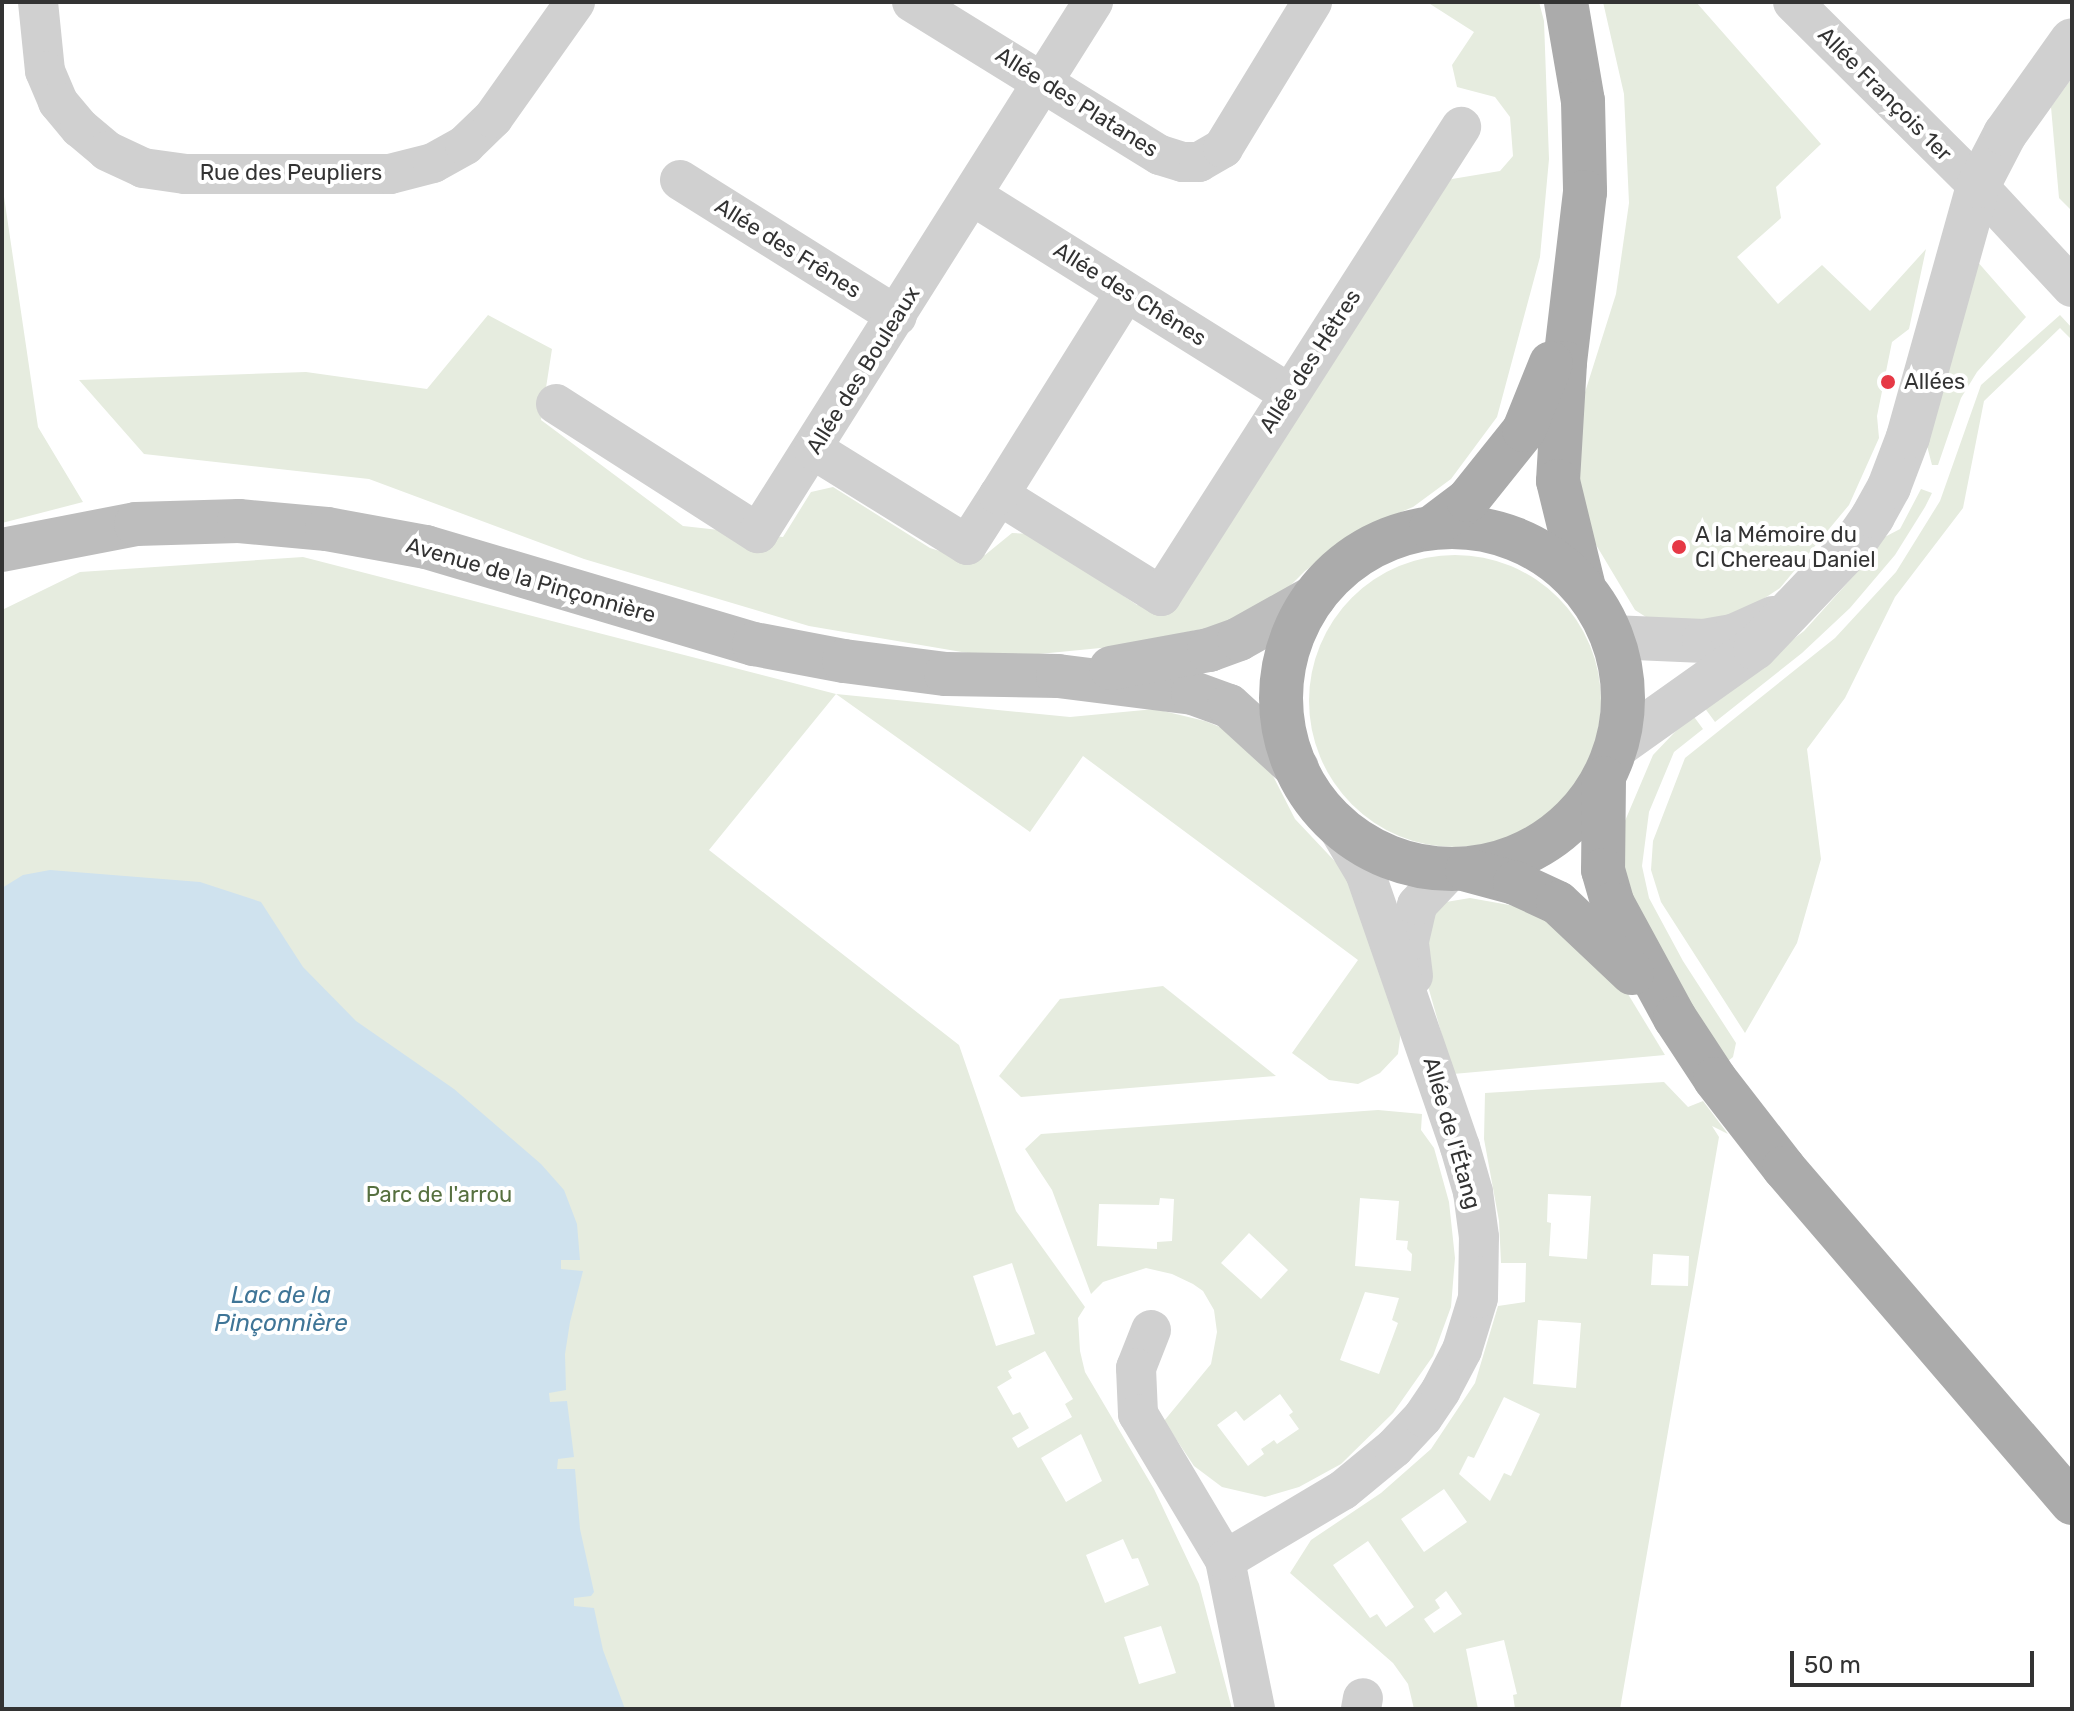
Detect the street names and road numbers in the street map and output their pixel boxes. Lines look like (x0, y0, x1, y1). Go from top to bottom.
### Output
street label: Allée François 1er (1813, 22, 1957, 166)
street label: Allée des Platanes (991, 41, 1163, 163)
street label: Rue des Peupliers (200, 160, 382, 186)
street label: Allée des Frênes (710, 192, 866, 304)
street label: Allée des Chênes (1049, 237, 1211, 351)
street label: Allée des Bouleaux (801, 281, 925, 459)
street label: Allée des Hêtres (1254, 284, 1366, 438)
street label: Avenue de la Pinçonnière (403, 532, 659, 628)
street label: Allée de l'Étang (1418, 1054, 1486, 1212)

